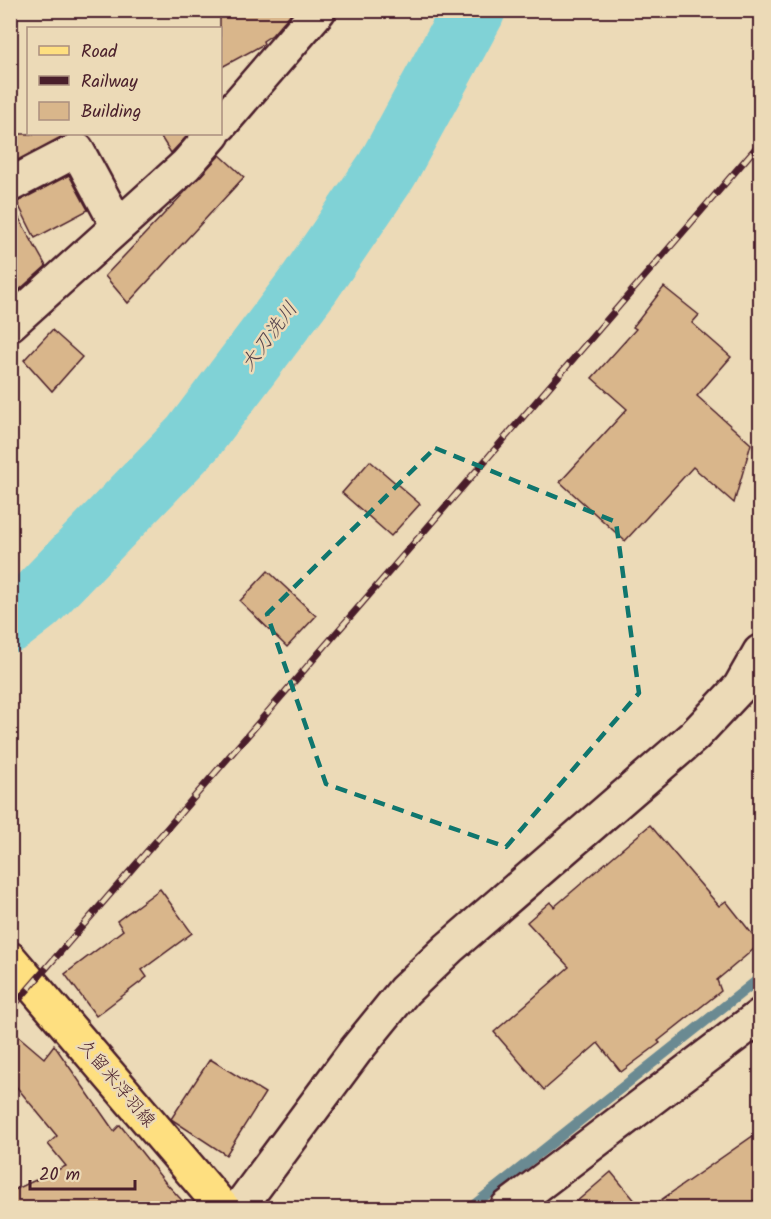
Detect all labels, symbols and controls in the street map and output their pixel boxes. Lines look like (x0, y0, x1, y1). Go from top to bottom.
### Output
legend (27, 27, 222, 135)
text: Road (81, 38, 118, 67)
text: Railway (81, 68, 138, 97)
text: Building (81, 98, 141, 127)
water label: 大刀洗川 (233, 295, 307, 379)
street label: 久留米浮羽線 (70, 1033, 162, 1135)
scale bar (30, 1153, 135, 1191)
text: 20 m (39, 1161, 80, 1190)

